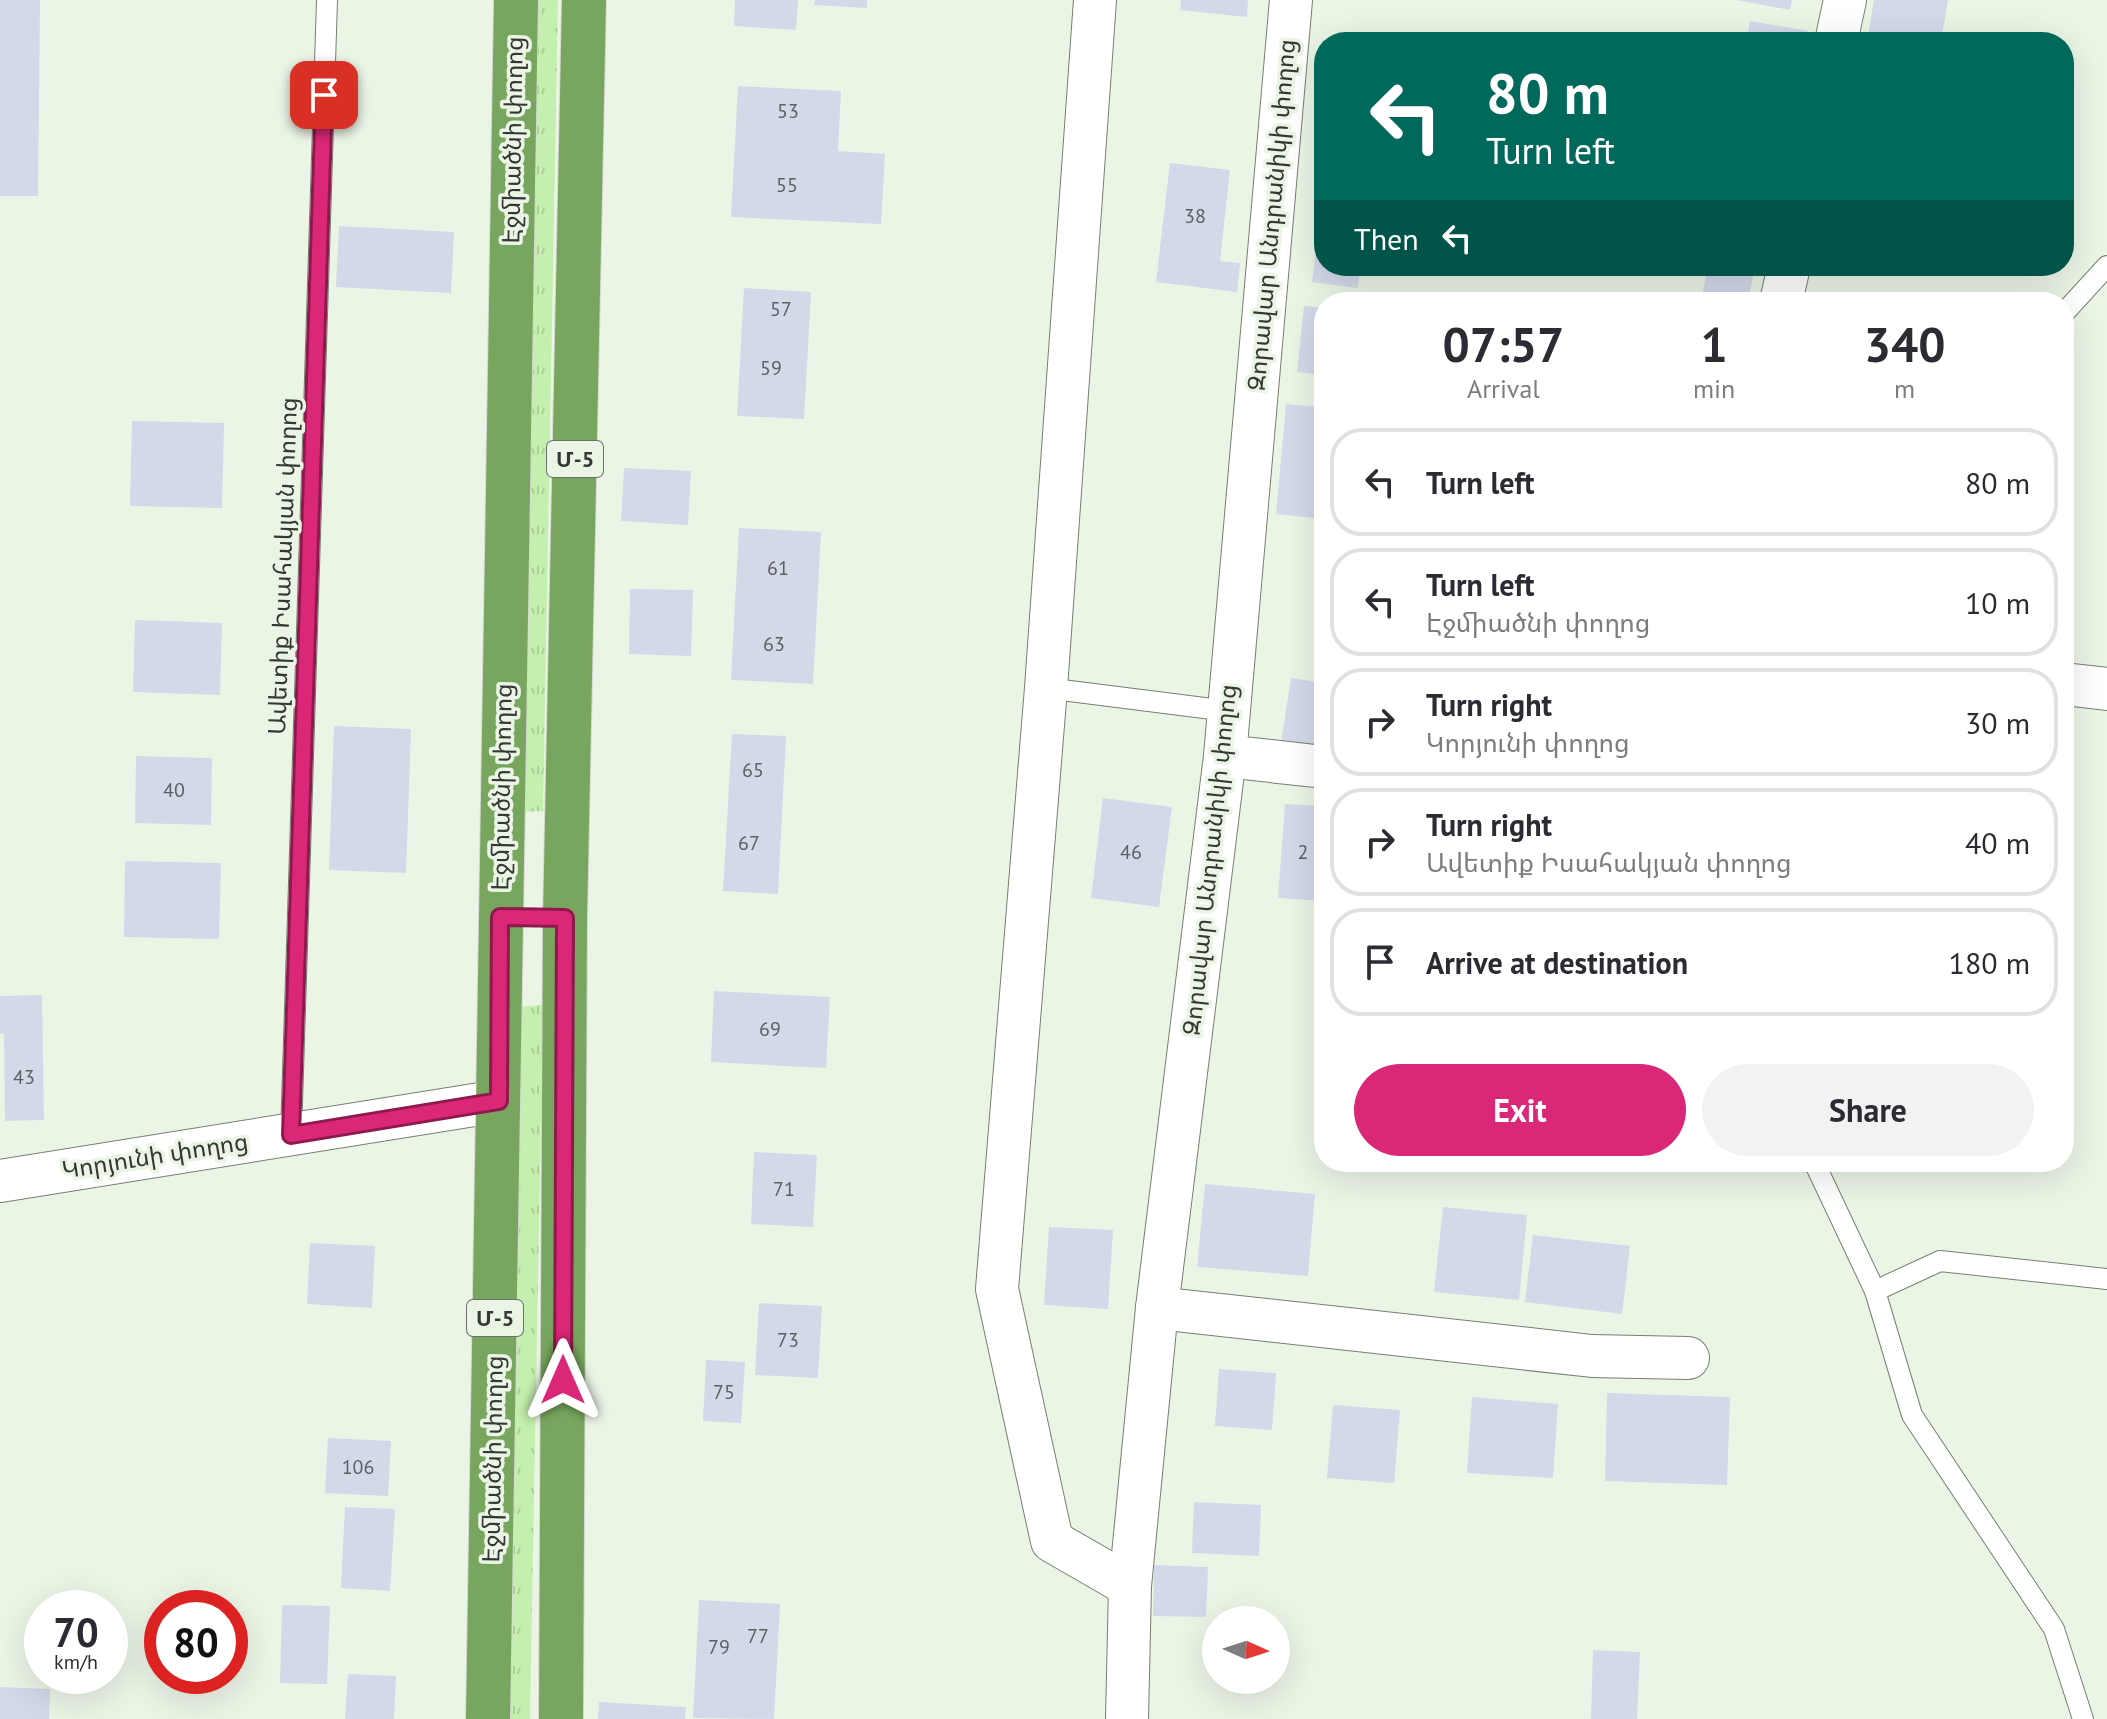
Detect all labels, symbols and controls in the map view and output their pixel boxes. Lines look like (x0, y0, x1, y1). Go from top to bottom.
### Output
street label: Էջմիածնի փողոց (495, 36, 530, 244)
street label: Զորավար Անդրանիկի փողոց (1241, 38, 1302, 392)
text: 80 m (1486, 57, 1609, 129)
pin (290, 61, 358, 129)
icon: left (1354, 64, 1458, 168)
icon: arrive (302, 73, 346, 117)
house number: 53 (777, 98, 799, 124)
text: Turn left (1486, 127, 1615, 174)
house number: 55 (776, 172, 798, 198)
house number: 38 (1184, 203, 1206, 229)
icon: left (1435, 216, 1479, 260)
text: Then (1354, 219, 1419, 258)
house number: 57 (770, 296, 792, 322)
text: 07:57 (1443, 313, 1564, 375)
text: 1 (1700, 313, 1728, 375)
text: 340 (1864, 313, 1945, 375)
house number: 59 (760, 355, 782, 381)
text: Arrival (1467, 372, 1540, 405)
text: min (1693, 372, 1735, 405)
text: m (1894, 372, 1915, 405)
street label: Ավետիք Իսահակյան փողոց (261, 397, 304, 735)
road number: Մ-5 (547, 441, 603, 477)
icon: left (1358, 460, 1402, 504)
text: Turn left (1426, 463, 1534, 502)
text: 80 m (1965, 463, 2030, 502)
house number: 61 (767, 555, 789, 581)
text: Turn left (1426, 565, 1534, 604)
icon: left (1358, 580, 1402, 624)
text: 10 m (1965, 583, 2030, 622)
text: Էջմիածնի փողոց (1426, 606, 1650, 639)
house number: 63 (763, 631, 785, 657)
street label: Էջմիածնի փողոց (484, 683, 519, 891)
street label: Զորավար Անդրանիկի փողոց (1176, 683, 1243, 1037)
text: Turn right (1426, 685, 1552, 724)
icon: right (1358, 700, 1402, 744)
text: 30 m (1965, 703, 2030, 742)
text: Կորյունի փողոց (1426, 726, 1630, 759)
house number: 65 (742, 757, 764, 783)
house number: 40 (163, 777, 185, 803)
text: Turn right (1426, 805, 1552, 844)
icon: right (1358, 820, 1402, 864)
text: 40 m (1965, 823, 2030, 862)
house number: 67 (738, 830, 760, 856)
house number: 46 (1120, 839, 1142, 865)
house number: 2 (1298, 839, 1308, 865)
text: Ավետիք Իսահակյան փողոց (1426, 846, 1792, 879)
icon: arrive (1358, 940, 1402, 984)
text: Arrive at destination (1426, 943, 1688, 982)
text: 180 m (1949, 943, 2030, 982)
house number: 69 (759, 1016, 781, 1042)
house number: 43 (13, 1064, 35, 1090)
button: Exit (1354, 1064, 1686, 1156)
button: Share (1702, 1064, 2034, 1156)
street label: Կորյունի փողոց (60, 1125, 250, 1186)
house number: 71 (773, 1176, 795, 1202)
road number: Մ-5 (467, 1300, 523, 1336)
house number: 73 (777, 1327, 799, 1353)
position arrow (521, 1338, 605, 1422)
street label: Էջմիածնի փողոց (475, 1355, 510, 1563)
house number: 75 (713, 1379, 735, 1405)
house number: 106 (342, 1454, 374, 1480)
speed limit sign: 80 (144, 1590, 248, 1694)
text: 70 (53, 1606, 99, 1658)
north arrow (1202, 1606, 1290, 1694)
map controls (1202, 1606, 1290, 1694)
house number: 77 (747, 1623, 769, 1649)
house number: 79 (708, 1634, 730, 1660)
text: km/h (54, 1649, 98, 1675)

